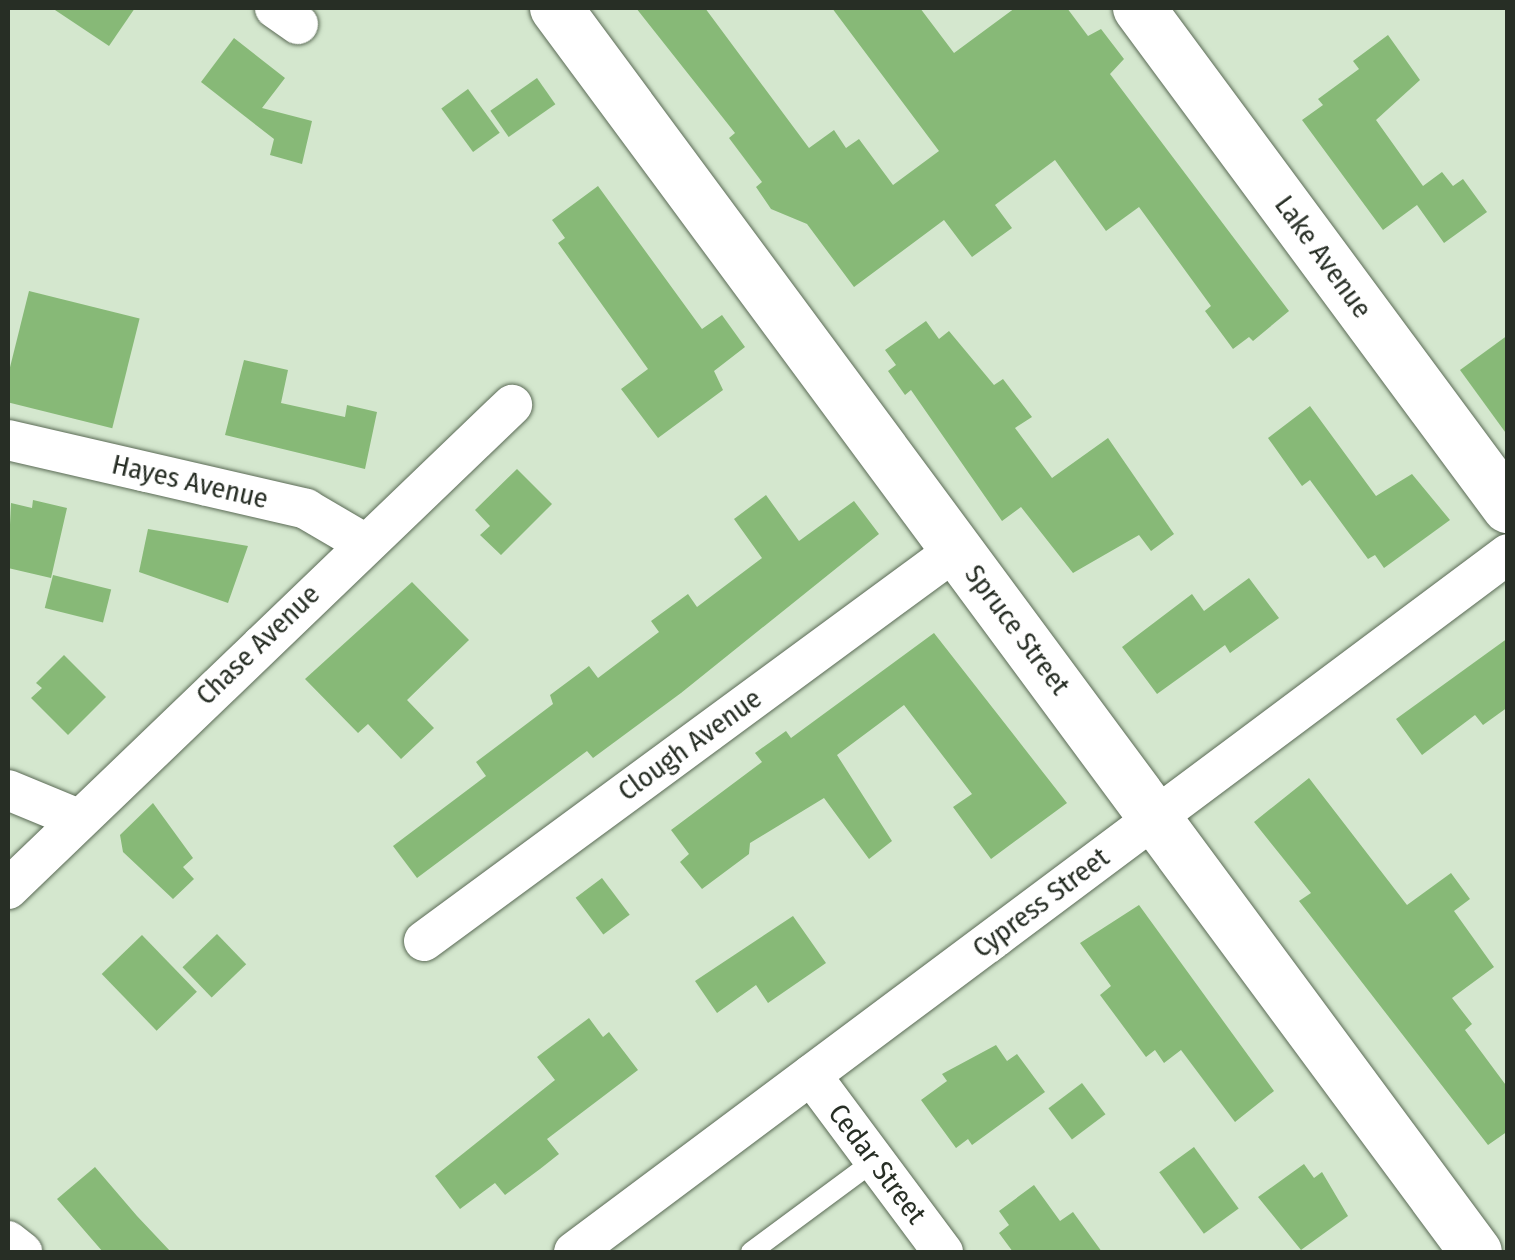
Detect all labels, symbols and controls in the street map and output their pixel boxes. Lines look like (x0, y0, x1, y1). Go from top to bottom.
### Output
street label: Lake Avenue (1267, 189, 1379, 325)
street label: Hayes Avenue (109, 448, 271, 516)
street label: Spruce Street (957, 558, 1077, 702)
street label: Chase Avenue (189, 578, 327, 712)
street label: Clough Avenue (612, 682, 768, 808)
street label: Cypress Street (966, 841, 1116, 965)
street label: Cedar Street (821, 1097, 933, 1231)

